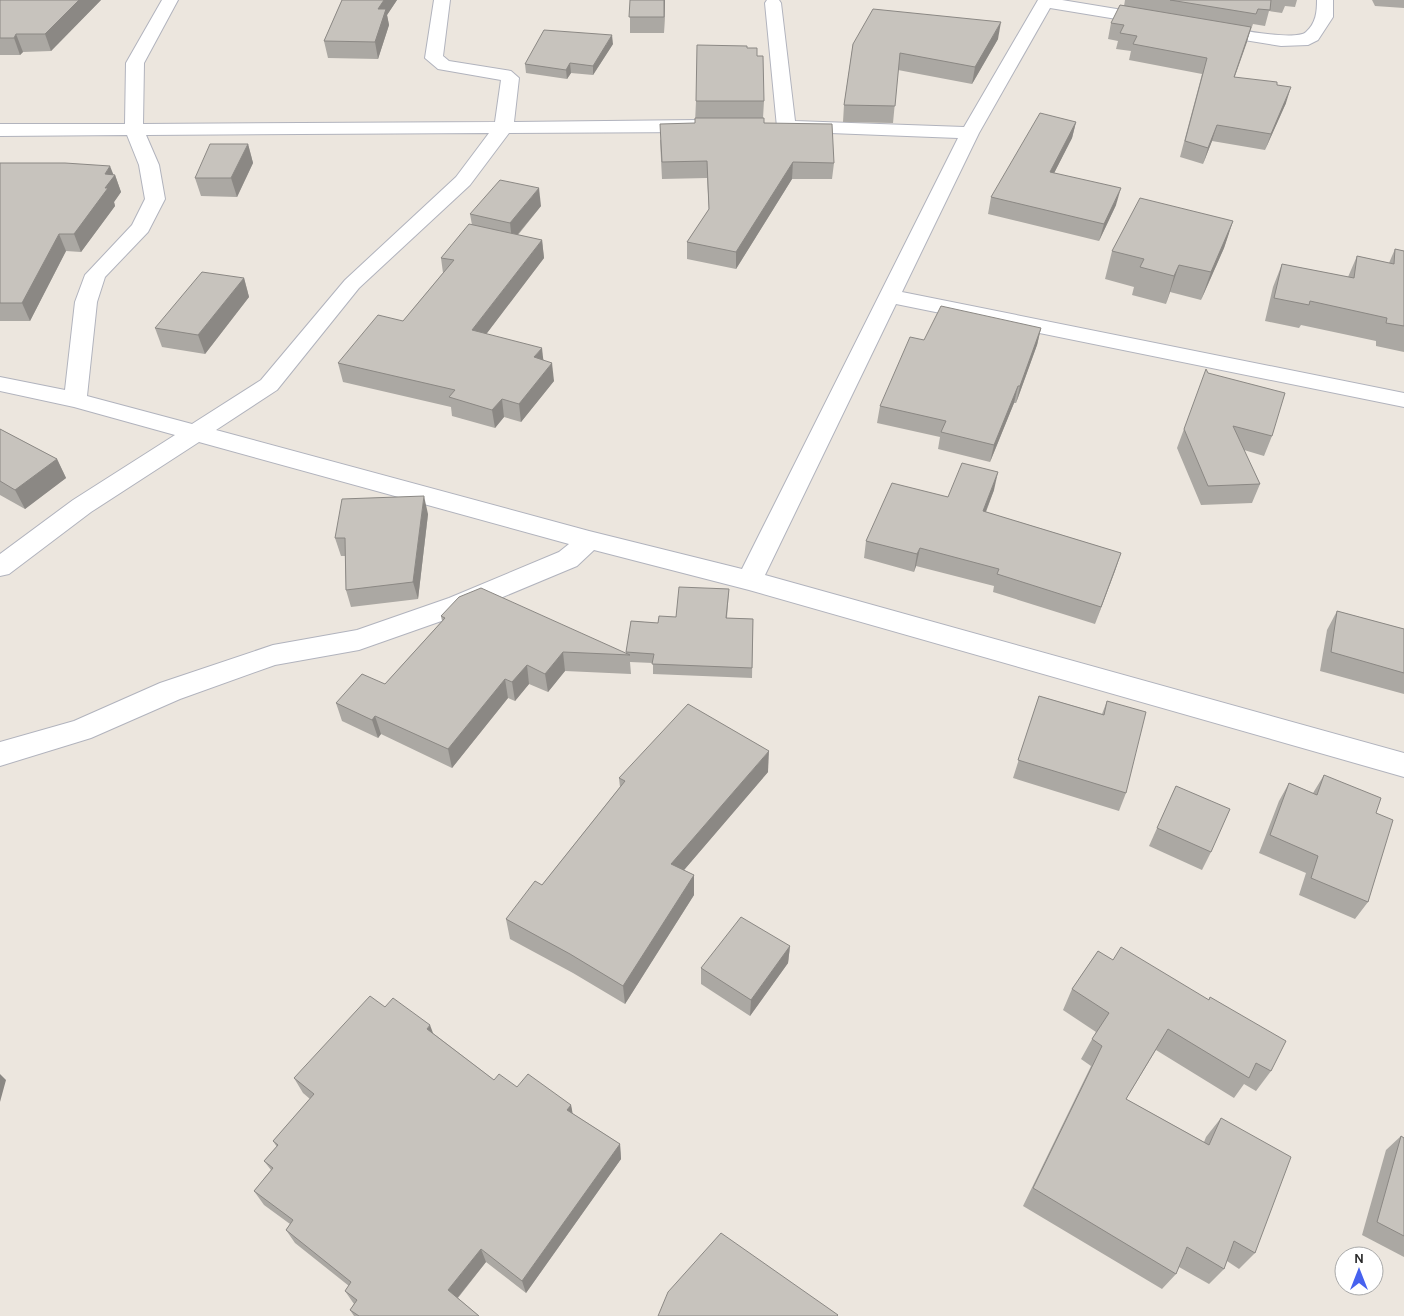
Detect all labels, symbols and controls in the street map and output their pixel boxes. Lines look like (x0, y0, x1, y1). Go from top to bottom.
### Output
north arrow (1334, 1246, 1384, 1296)
text: N (1354, 1250, 1364, 1267)

